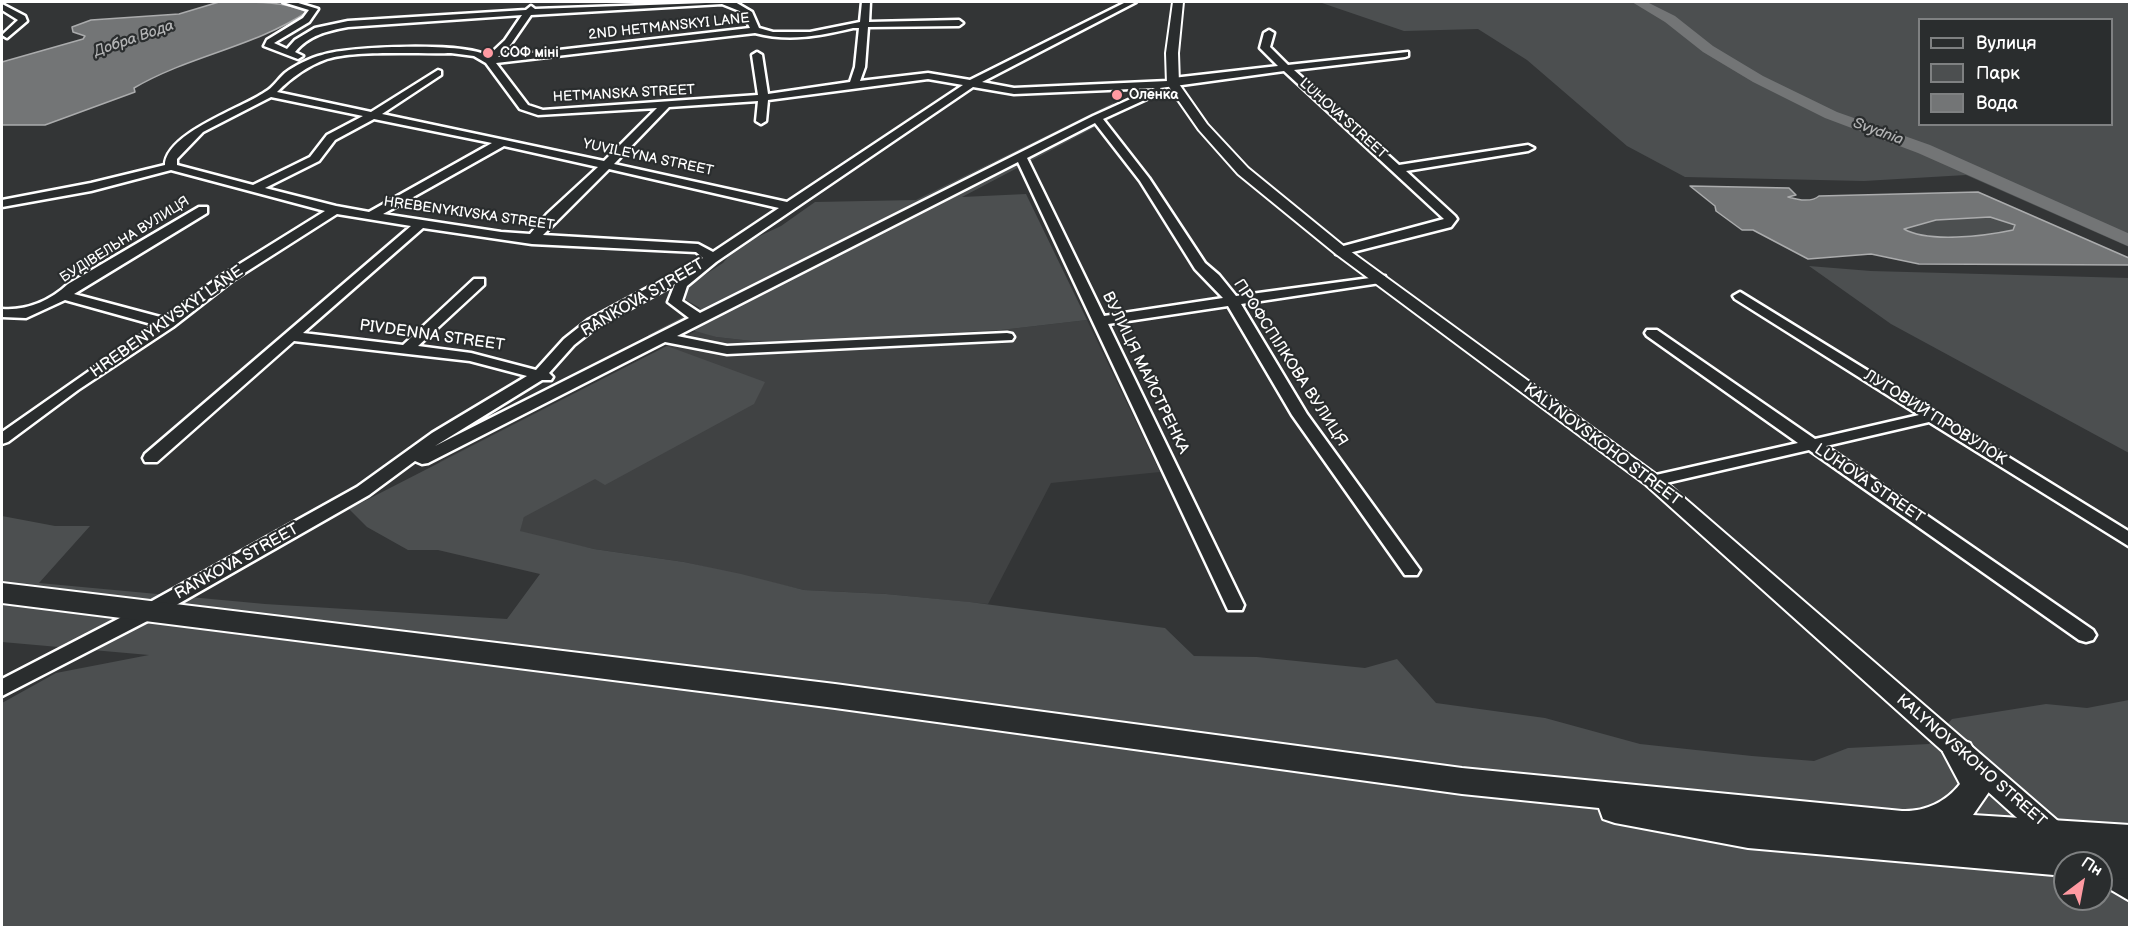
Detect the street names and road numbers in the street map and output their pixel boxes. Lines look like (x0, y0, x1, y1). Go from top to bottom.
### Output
street label: 2ND HETMANSKYI LANE (588, 10, 750, 44)
street label: LUHOVA STREET (1296, 75, 1390, 163)
street label: HETMANSKA STREET (552, 82, 696, 106)
street label: YUVILEYNA STREET (581, 136, 715, 180)
street label: БУДІВЕЛЬНА ВУЛИЦЯ (57, 193, 193, 287)
street label: HREBENYKIVSKA STREET (383, 194, 555, 234)
street label: RANKOVA STREET (578, 255, 708, 341)
street label: HREBENYKIVSKYI LANE (87, 262, 247, 382)
street label: ПРОФСПІЛКОВА ВУЛИЦЯ (1229, 276, 1351, 450)
street label: ВУЛИЦЯ МАЙСТРЕНКА (1097, 289, 1193, 457)
street label: PIVDENNA STREET (358, 316, 506, 356)
street label: ЛУГОВИЙ ПРОВУЛОК (1860, 366, 2010, 470)
street label: KALYNOVSKOHO STREET (1519, 379, 1685, 511)
street label: LUHOVA STREET (1810, 440, 1928, 528)
street label: RANKOVA STREET (172, 520, 302, 604)
street label: KALYNOVSKOHO STREET (1892, 691, 2050, 831)

